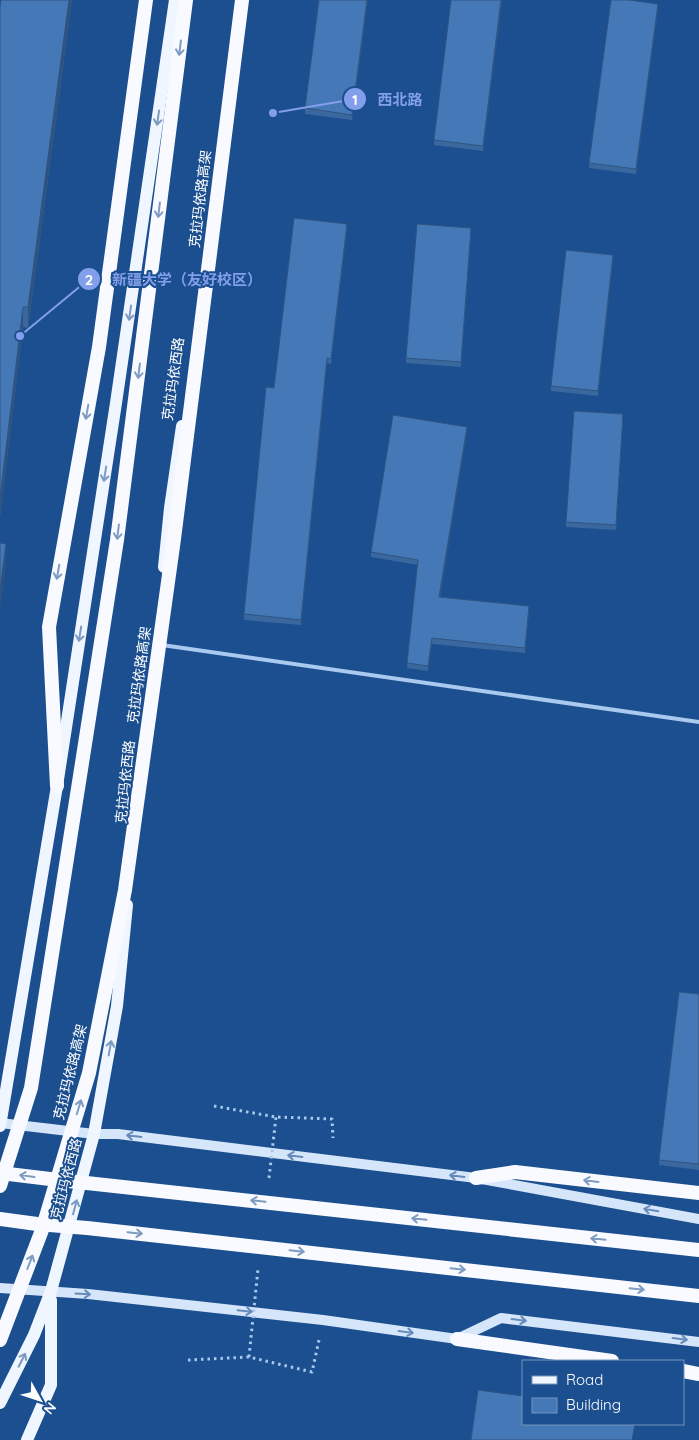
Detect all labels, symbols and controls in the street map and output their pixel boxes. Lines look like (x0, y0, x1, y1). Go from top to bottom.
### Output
one-way arrow (175, 40, 185, 56)
callout: 西北路 (342, 84, 432, 114)
text: 1 (352, 90, 358, 109)
text: 西北路 (377, 90, 423, 109)
one-way arrow (153, 109, 163, 125)
street label: 克拉玛依路高架 (185, 149, 215, 249)
one-way arrow (154, 201, 164, 217)
callout: 新疆大学（友好校区） (77, 264, 272, 294)
text: 2 (85, 270, 93, 289)
text: 新疆大学（友好校区） (112, 270, 262, 289)
one-way arrow (124, 305, 134, 321)
street label: 克拉玛依西路 (158, 336, 188, 422)
one-way arrow (134, 362, 144, 378)
one-way arrow (82, 404, 92, 420)
one-way arrow (100, 465, 110, 481)
one-way arrow (113, 524, 123, 540)
one-way arrow (53, 564, 63, 580)
street label: 克拉玛依路高架 (123, 625, 155, 725)
one-way arrow (75, 626, 85, 642)
street label: 克拉玛依西路 (112, 739, 138, 825)
street label: 克拉玛依路高架 (49, 1022, 91, 1122)
one-way arrow (105, 1040, 115, 1056)
one-way arrow (75, 1099, 85, 1115)
one-way arrow (126, 1131, 142, 1141)
street label: 克拉玛依西路 (46, 1136, 86, 1222)
one-way arrow (288, 1151, 304, 1161)
one-way arrow (19, 1171, 35, 1181)
one-way arrow (449, 1171, 465, 1181)
one-way arrow (583, 1176, 599, 1186)
one-way arrow (250, 1196, 266, 1206)
one-way arrow (70, 1199, 80, 1215)
one-way arrow (643, 1205, 659, 1214)
one-way arrow (412, 1214, 428, 1224)
one-way arrow (127, 1228, 143, 1238)
one-way arrow (591, 1234, 607, 1244)
one-way arrow (289, 1246, 305, 1256)
one-way arrow (26, 1255, 35, 1270)
one-way arrow (450, 1264, 466, 1274)
one-way arrow (629, 1284, 645, 1294)
one-way arrow (75, 1290, 91, 1299)
one-way arrow (237, 1306, 253, 1316)
one-way arrow (510, 1315, 526, 1325)
one-way arrow (398, 1327, 414, 1337)
one-way arrow (672, 1334, 688, 1344)
one-way arrow (18, 1353, 27, 1368)
legend (522, 1360, 684, 1425)
text: Road (566, 1370, 603, 1389)
north arrow (15, 1375, 65, 1425)
text: Building (566, 1395, 621, 1414)
text: N (40, 1399, 60, 1418)

